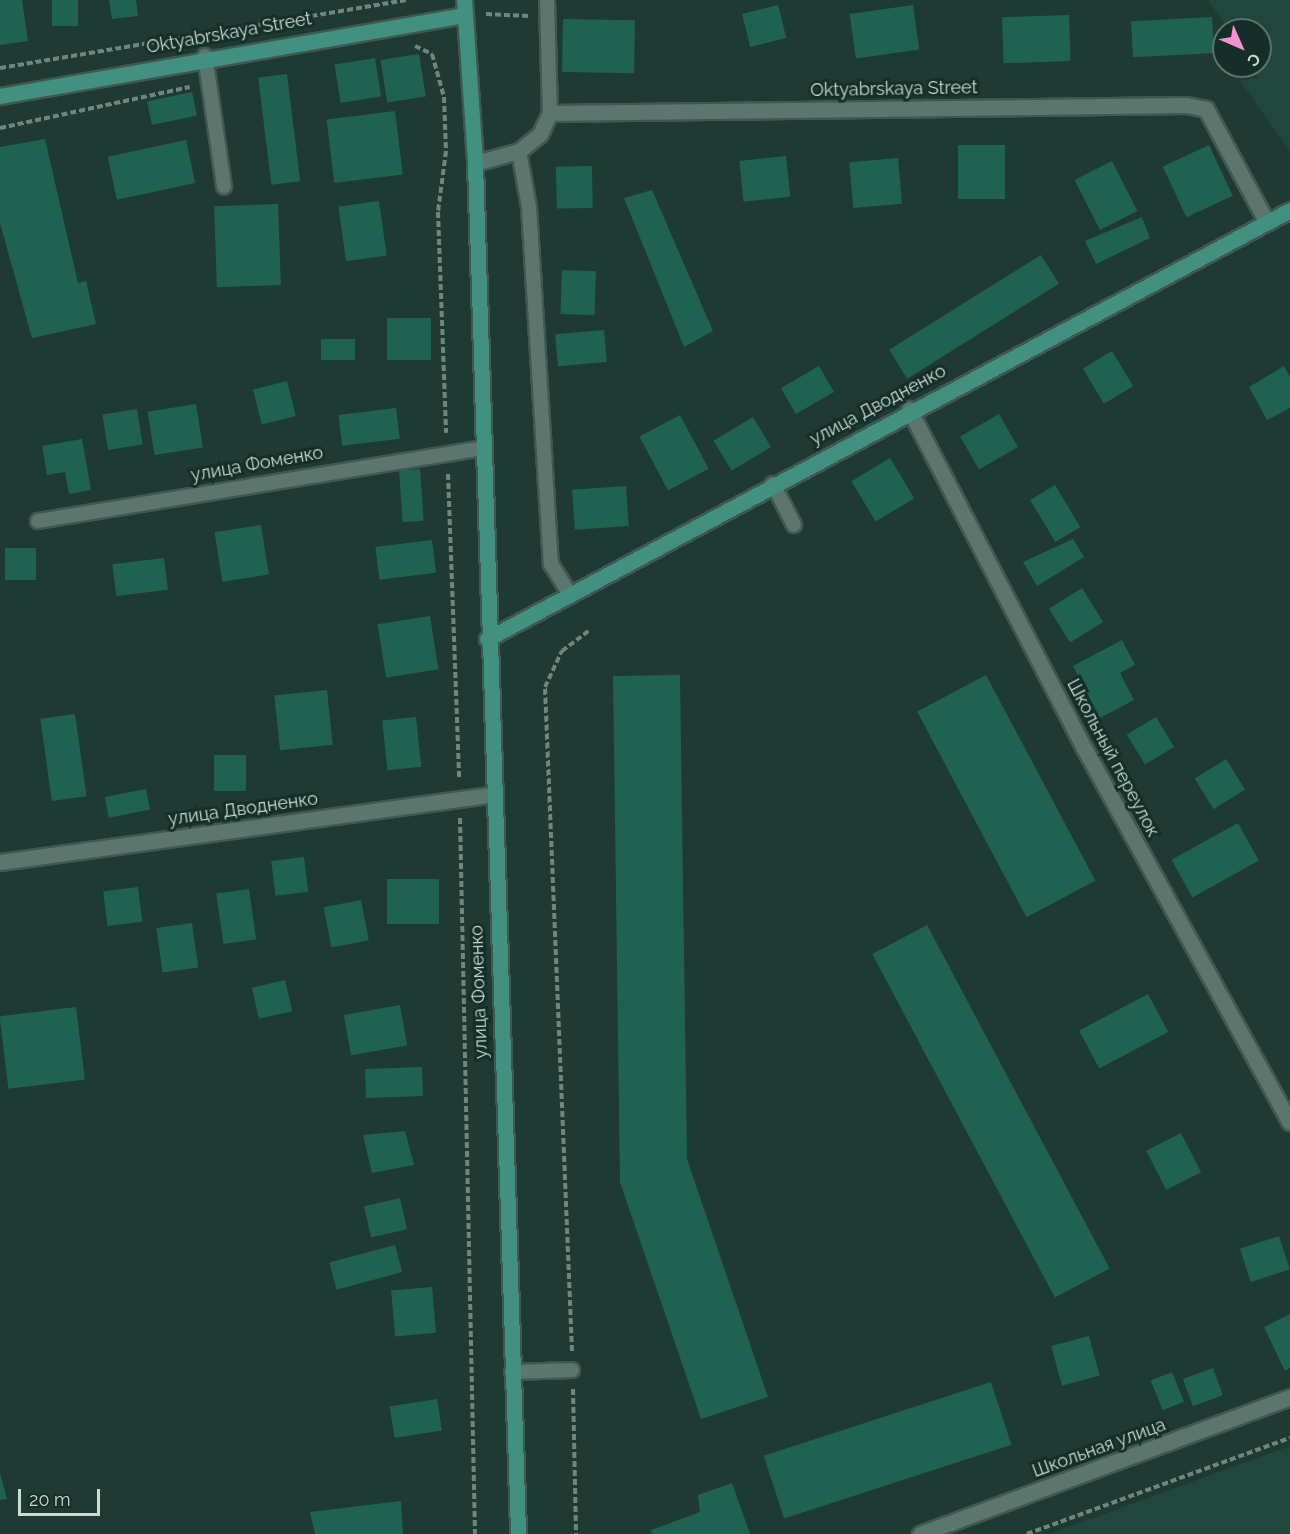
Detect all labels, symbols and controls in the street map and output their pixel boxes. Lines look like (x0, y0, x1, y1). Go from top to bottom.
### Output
street label: Oktyabrskaya Street (145, 8, 313, 58)
north arrow (1212, 18, 1272, 78)
text: С (1243, 49, 1264, 70)
street label: Oktyabrskaya Street (810, 77, 978, 101)
street label: улица Дводненко (806, 360, 950, 450)
street label: улица Фоменко (189, 442, 325, 486)
street label: Школьный переулок (1062, 675, 1164, 841)
street label: улица Дводненко (167, 788, 319, 830)
street label: улица Фоменко (466, 925, 492, 1059)
street label: Школьная улица (1029, 1414, 1169, 1482)
scale bar (21, 1477, 104, 1515)
text: 20 m (29, 1489, 71, 1510)

